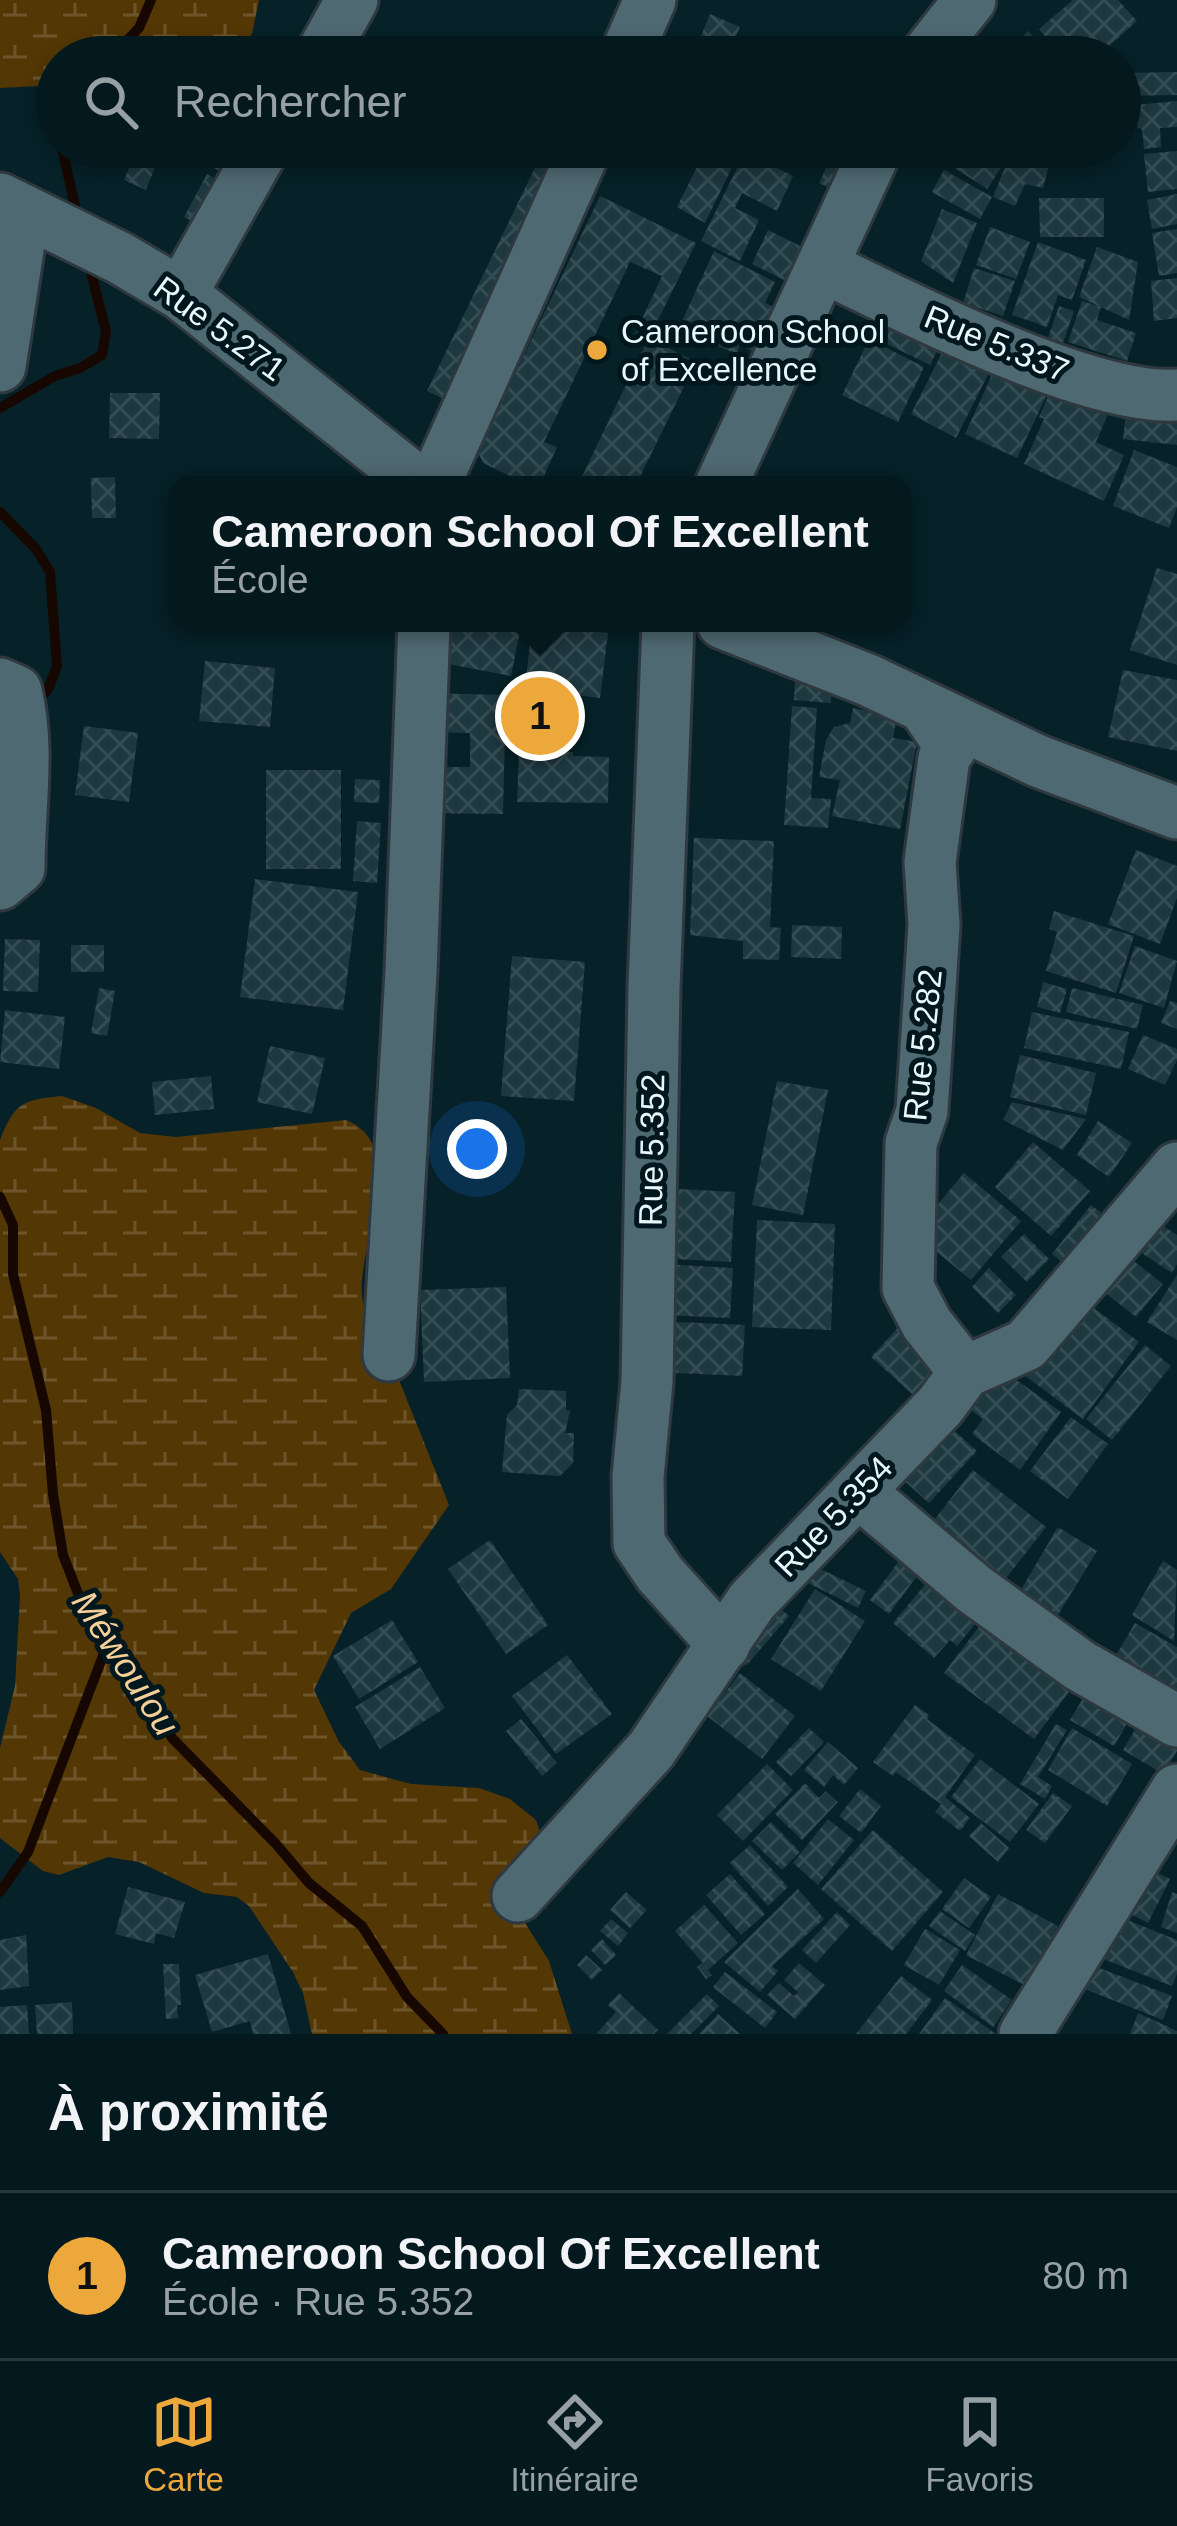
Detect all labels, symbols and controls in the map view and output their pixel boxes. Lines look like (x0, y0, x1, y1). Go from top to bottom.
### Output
search box (36, 36, 1141, 168)
icon: search (78, 69, 144, 135)
text: Rechercher (174, 76, 407, 127)
street label: Rue 5.271 (147, 269, 292, 388)
street label: Rue 5.337 (919, 298, 1074, 389)
place label: Cameroon School of Excellence (621, 313, 885, 388)
marker: Cameroon School of Excellence (584, 337, 610, 363)
popup (168, 476, 912, 632)
text: Cameroon School Of Excellent (211, 506, 869, 557)
text: École (211, 558, 309, 601)
pin: 1 (501, 671, 579, 761)
street label: Rue 5.282 (896, 967, 949, 1123)
street label: Rue 5.352 (632, 1074, 671, 1226)
your location (447, 1119, 507, 1179)
street label: Rue 5.354 (767, 1449, 900, 1584)
water label: Méwoulou (64, 1583, 187, 1743)
text: À proximité (48, 2084, 329, 2141)
text: Cameroon School Of Excellent (162, 2228, 820, 2279)
text: 1 (76, 2254, 98, 2297)
text: 80 m (1042, 2254, 1129, 2297)
text: École · Rue 5.352 (162, 2280, 474, 2323)
tab: Carte (143, 2389, 224, 2499)
tab: Itinéraire (511, 2389, 639, 2499)
tab: Favoris (926, 2389, 1034, 2499)

